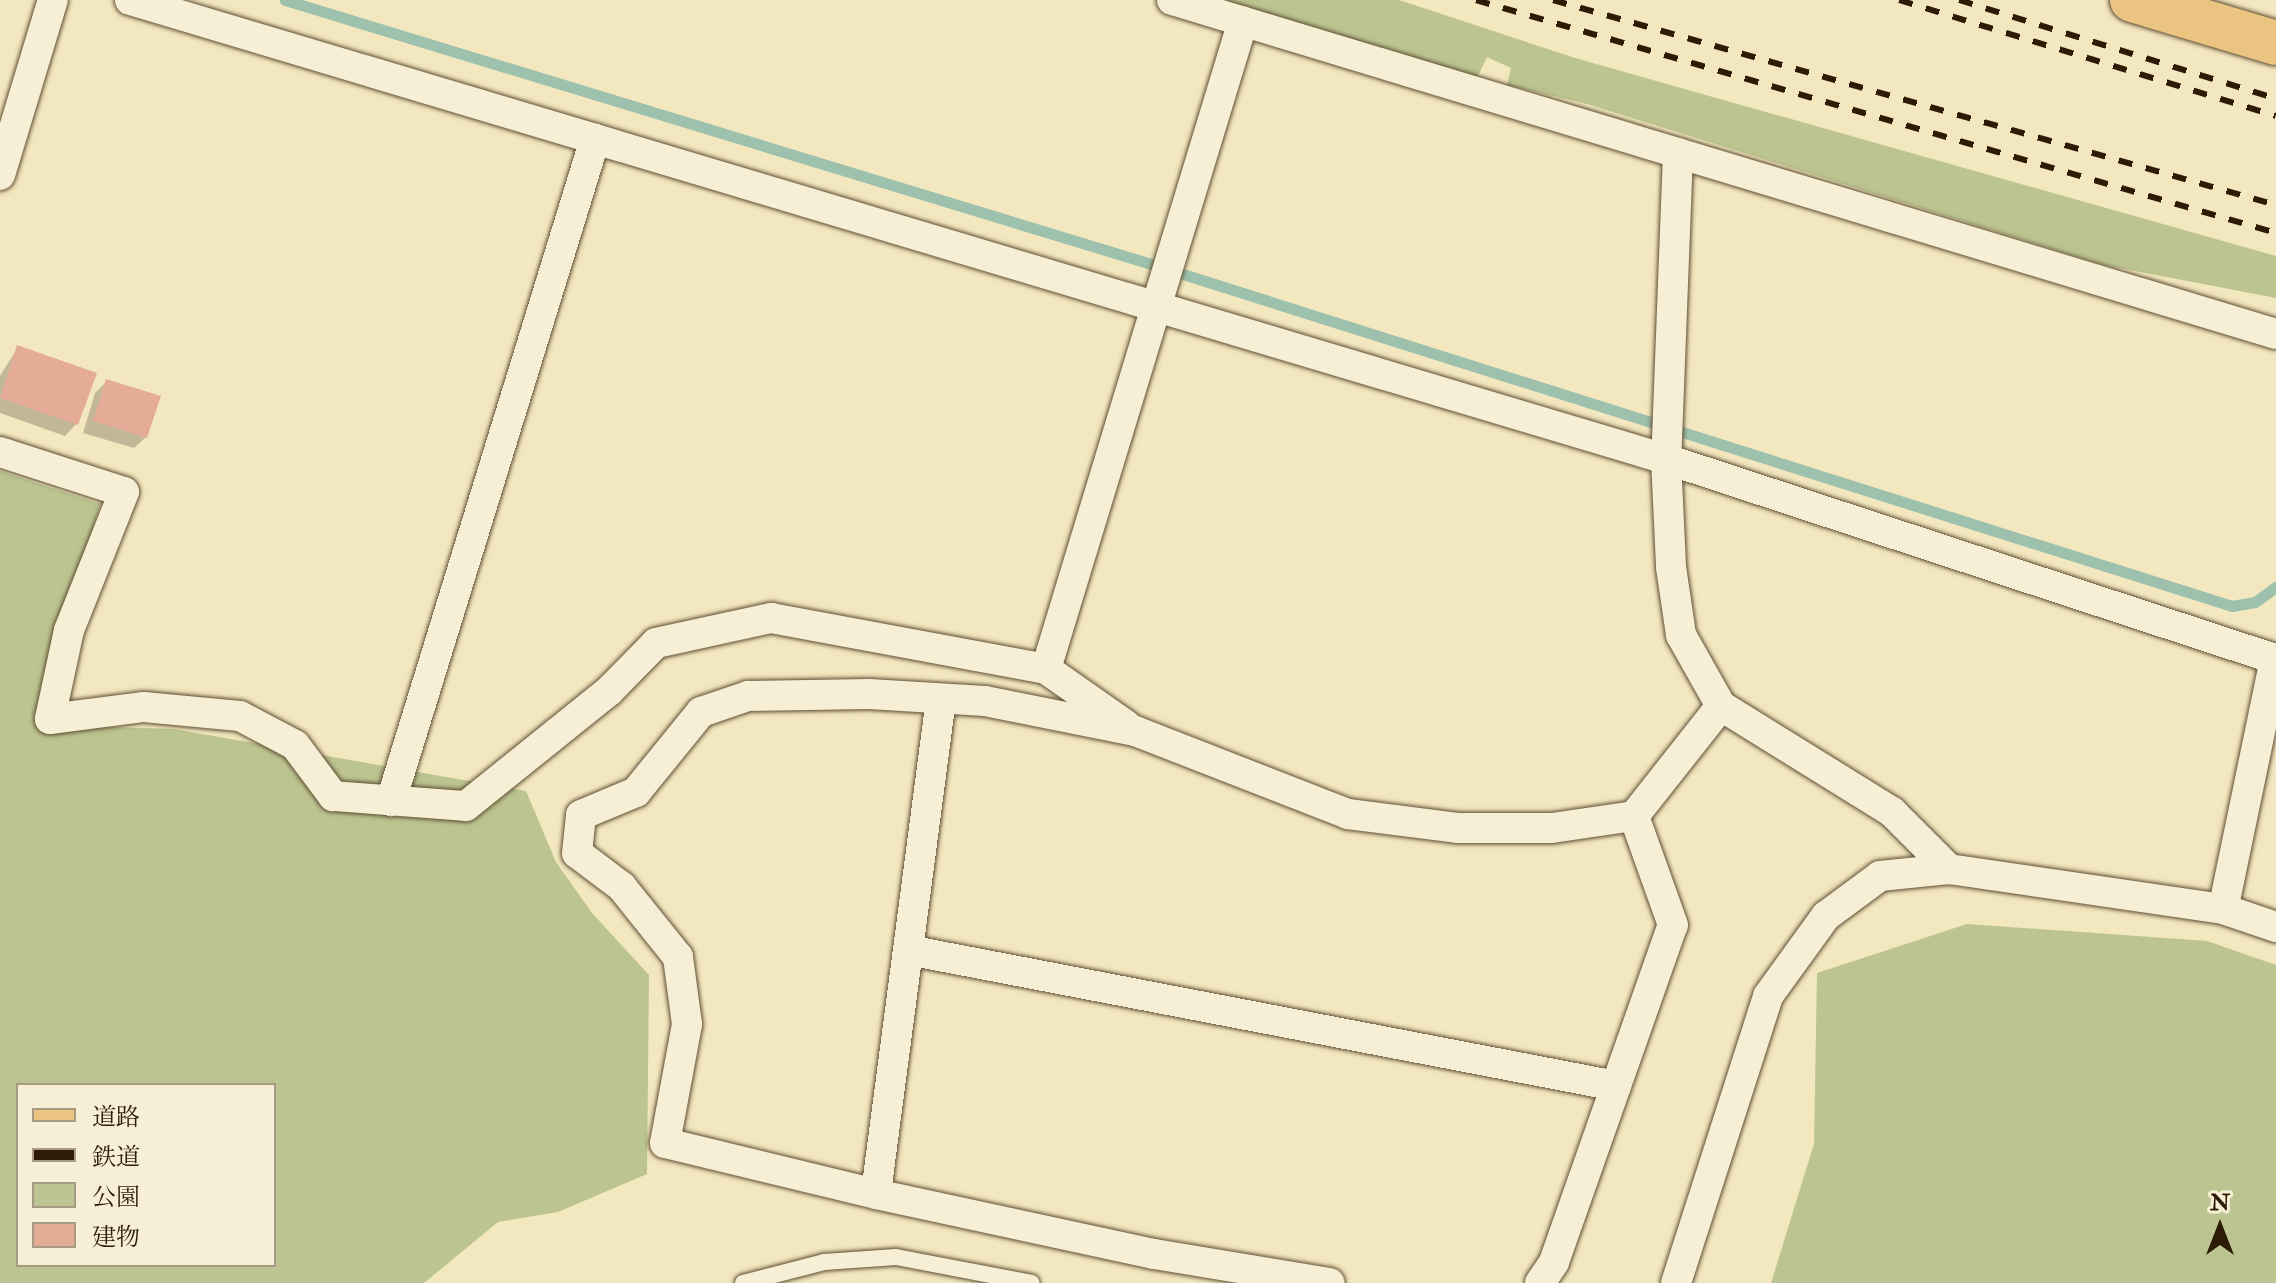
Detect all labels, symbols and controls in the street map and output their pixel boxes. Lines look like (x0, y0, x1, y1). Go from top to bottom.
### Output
legend (16, 1083, 276, 1267)
text: 道路 (92, 1102, 140, 1133)
text: 鉄道 (92, 1142, 140, 1173)
text: 公園 (92, 1182, 140, 1213)
north arrow (2180, 1187, 2260, 1267)
text: N (2210, 1189, 2230, 1217)
text: 建物 (92, 1222, 140, 1253)

